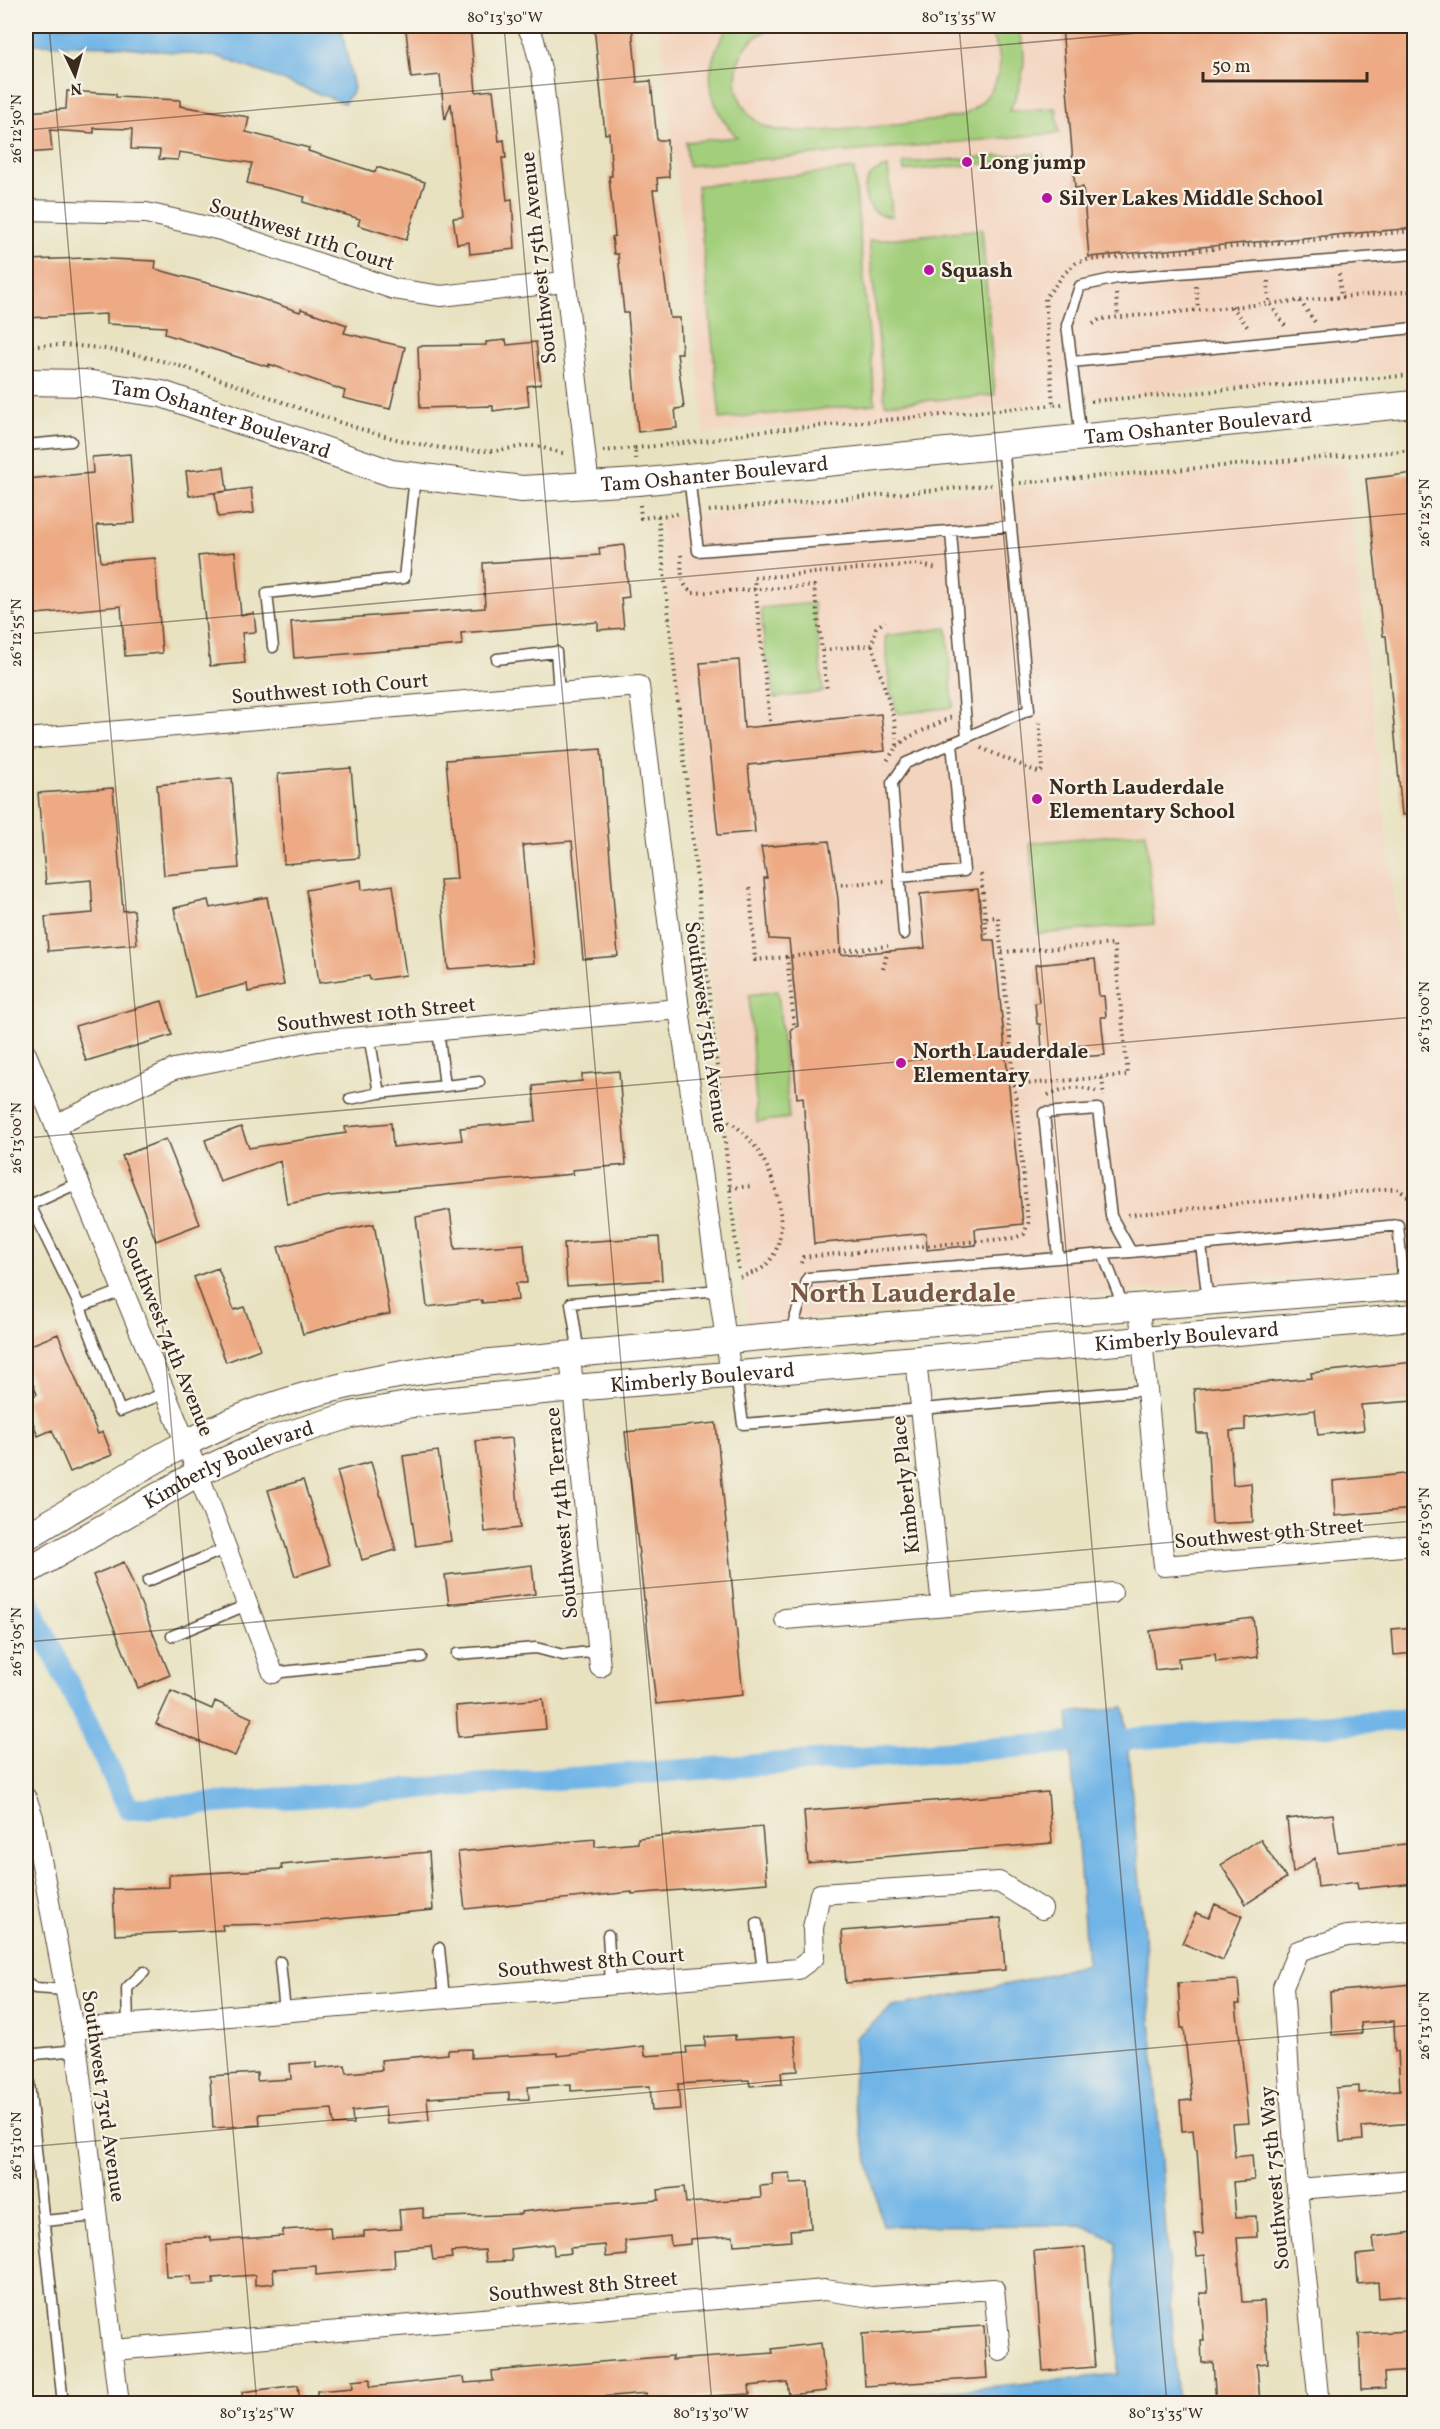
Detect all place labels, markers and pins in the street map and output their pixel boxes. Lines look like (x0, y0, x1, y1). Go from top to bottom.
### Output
place label: Long jump (979, 149, 1086, 178)
marker: Long jump (960, 155, 974, 169)
place label: Silver Lakes Middle School (1059, 185, 1323, 214)
marker: Silver Lakes Middle School (1040, 191, 1054, 205)
place label: Squash (941, 257, 1013, 286)
marker: Squash (922, 263, 936, 277)
place label: North Lauderdale Elementary School (1049, 774, 1235, 827)
marker: North Lauderdale Elementary School (1030, 792, 1044, 806)
place label: North Lauderdale Elementary (913, 1038, 1088, 1091)
marker: North Lauderdale Elementary (894, 1056, 908, 1070)

